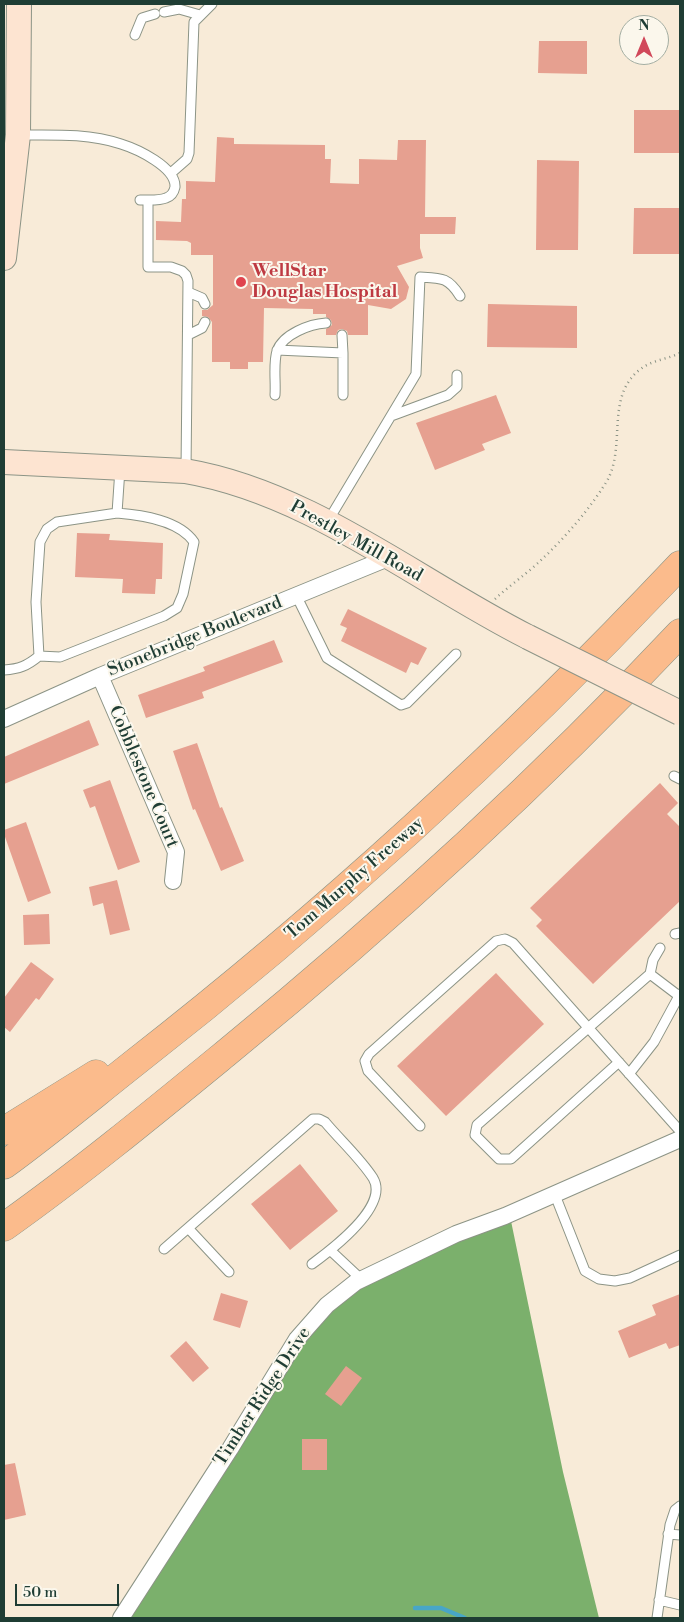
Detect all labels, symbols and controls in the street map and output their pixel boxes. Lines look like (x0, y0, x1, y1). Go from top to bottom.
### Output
north arrow (619, 15, 669, 65)
text: N (638, 17, 650, 35)
place label: WellStar Douglas Hospital (252, 261, 397, 304)
marker: WellStar Douglas Hospital (234, 275, 248, 289)
street label: Prestley Mill Road (286, 497, 426, 587)
street label: Stonebridge Boulevard (105, 592, 285, 682)
street label: Cobblestone Court (103, 703, 183, 851)
street label: Tom Murphy Freeway (281, 813, 429, 945)
street label: Timber Ridge Drive (210, 1323, 316, 1471)
scale bar (18, 1574, 121, 1606)
text: 50 m (23, 1583, 57, 1602)

